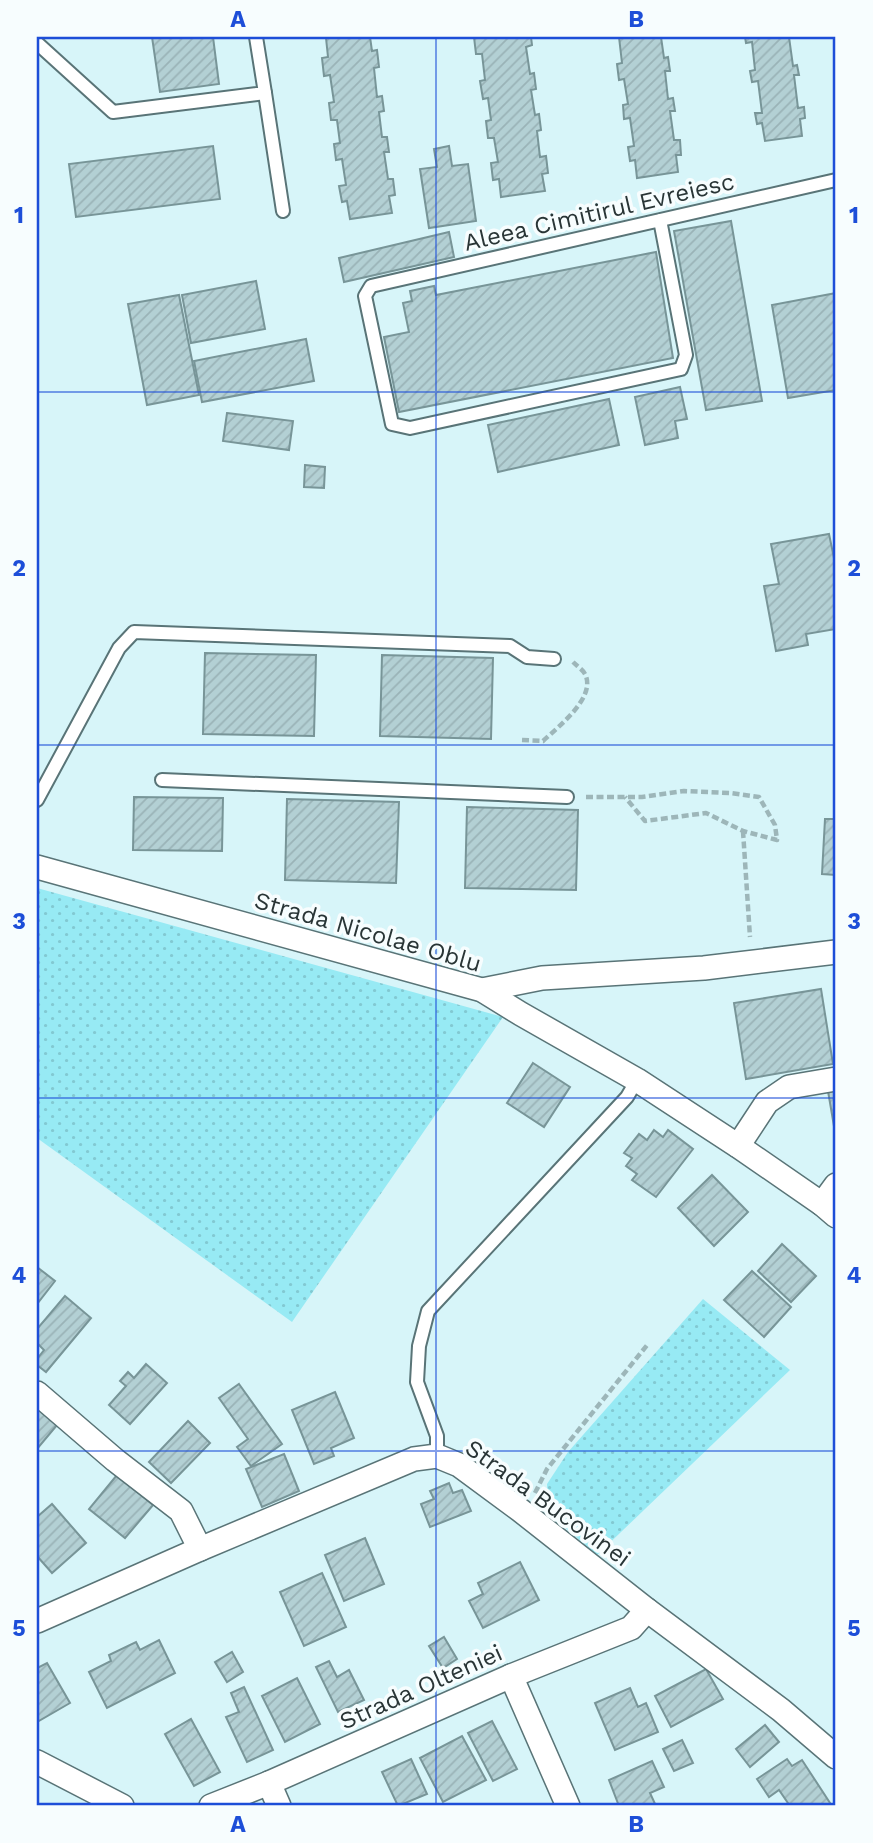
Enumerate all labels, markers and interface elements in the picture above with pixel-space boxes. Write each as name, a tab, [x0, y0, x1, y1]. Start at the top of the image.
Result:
text: A	[230, 6, 246, 33]
text: B	[628, 6, 644, 33]
street label: Aleea Cimitirul Evreiesc	[461, 167, 737, 257]
text: 1	[14, 202, 24, 229]
text: 1	[849, 202, 859, 229]
text: 2	[12, 555, 26, 582]
text: 2	[847, 555, 861, 582]
street label: Strada Nicolae Oblu	[251, 886, 485, 978]
text: 3	[12, 908, 26, 935]
text: 3	[847, 908, 861, 935]
text: 4	[12, 1262, 27, 1289]
text: 4	[847, 1262, 862, 1289]
street label: Strada Bucovinei	[460, 1434, 636, 1572]
text: 5	[12, 1615, 26, 1642]
text: 5	[847, 1615, 861, 1642]
street label: Strada Olteniei	[335, 1639, 507, 1735]
text: A	[230, 1811, 246, 1838]
text: B	[628, 1811, 644, 1838]

